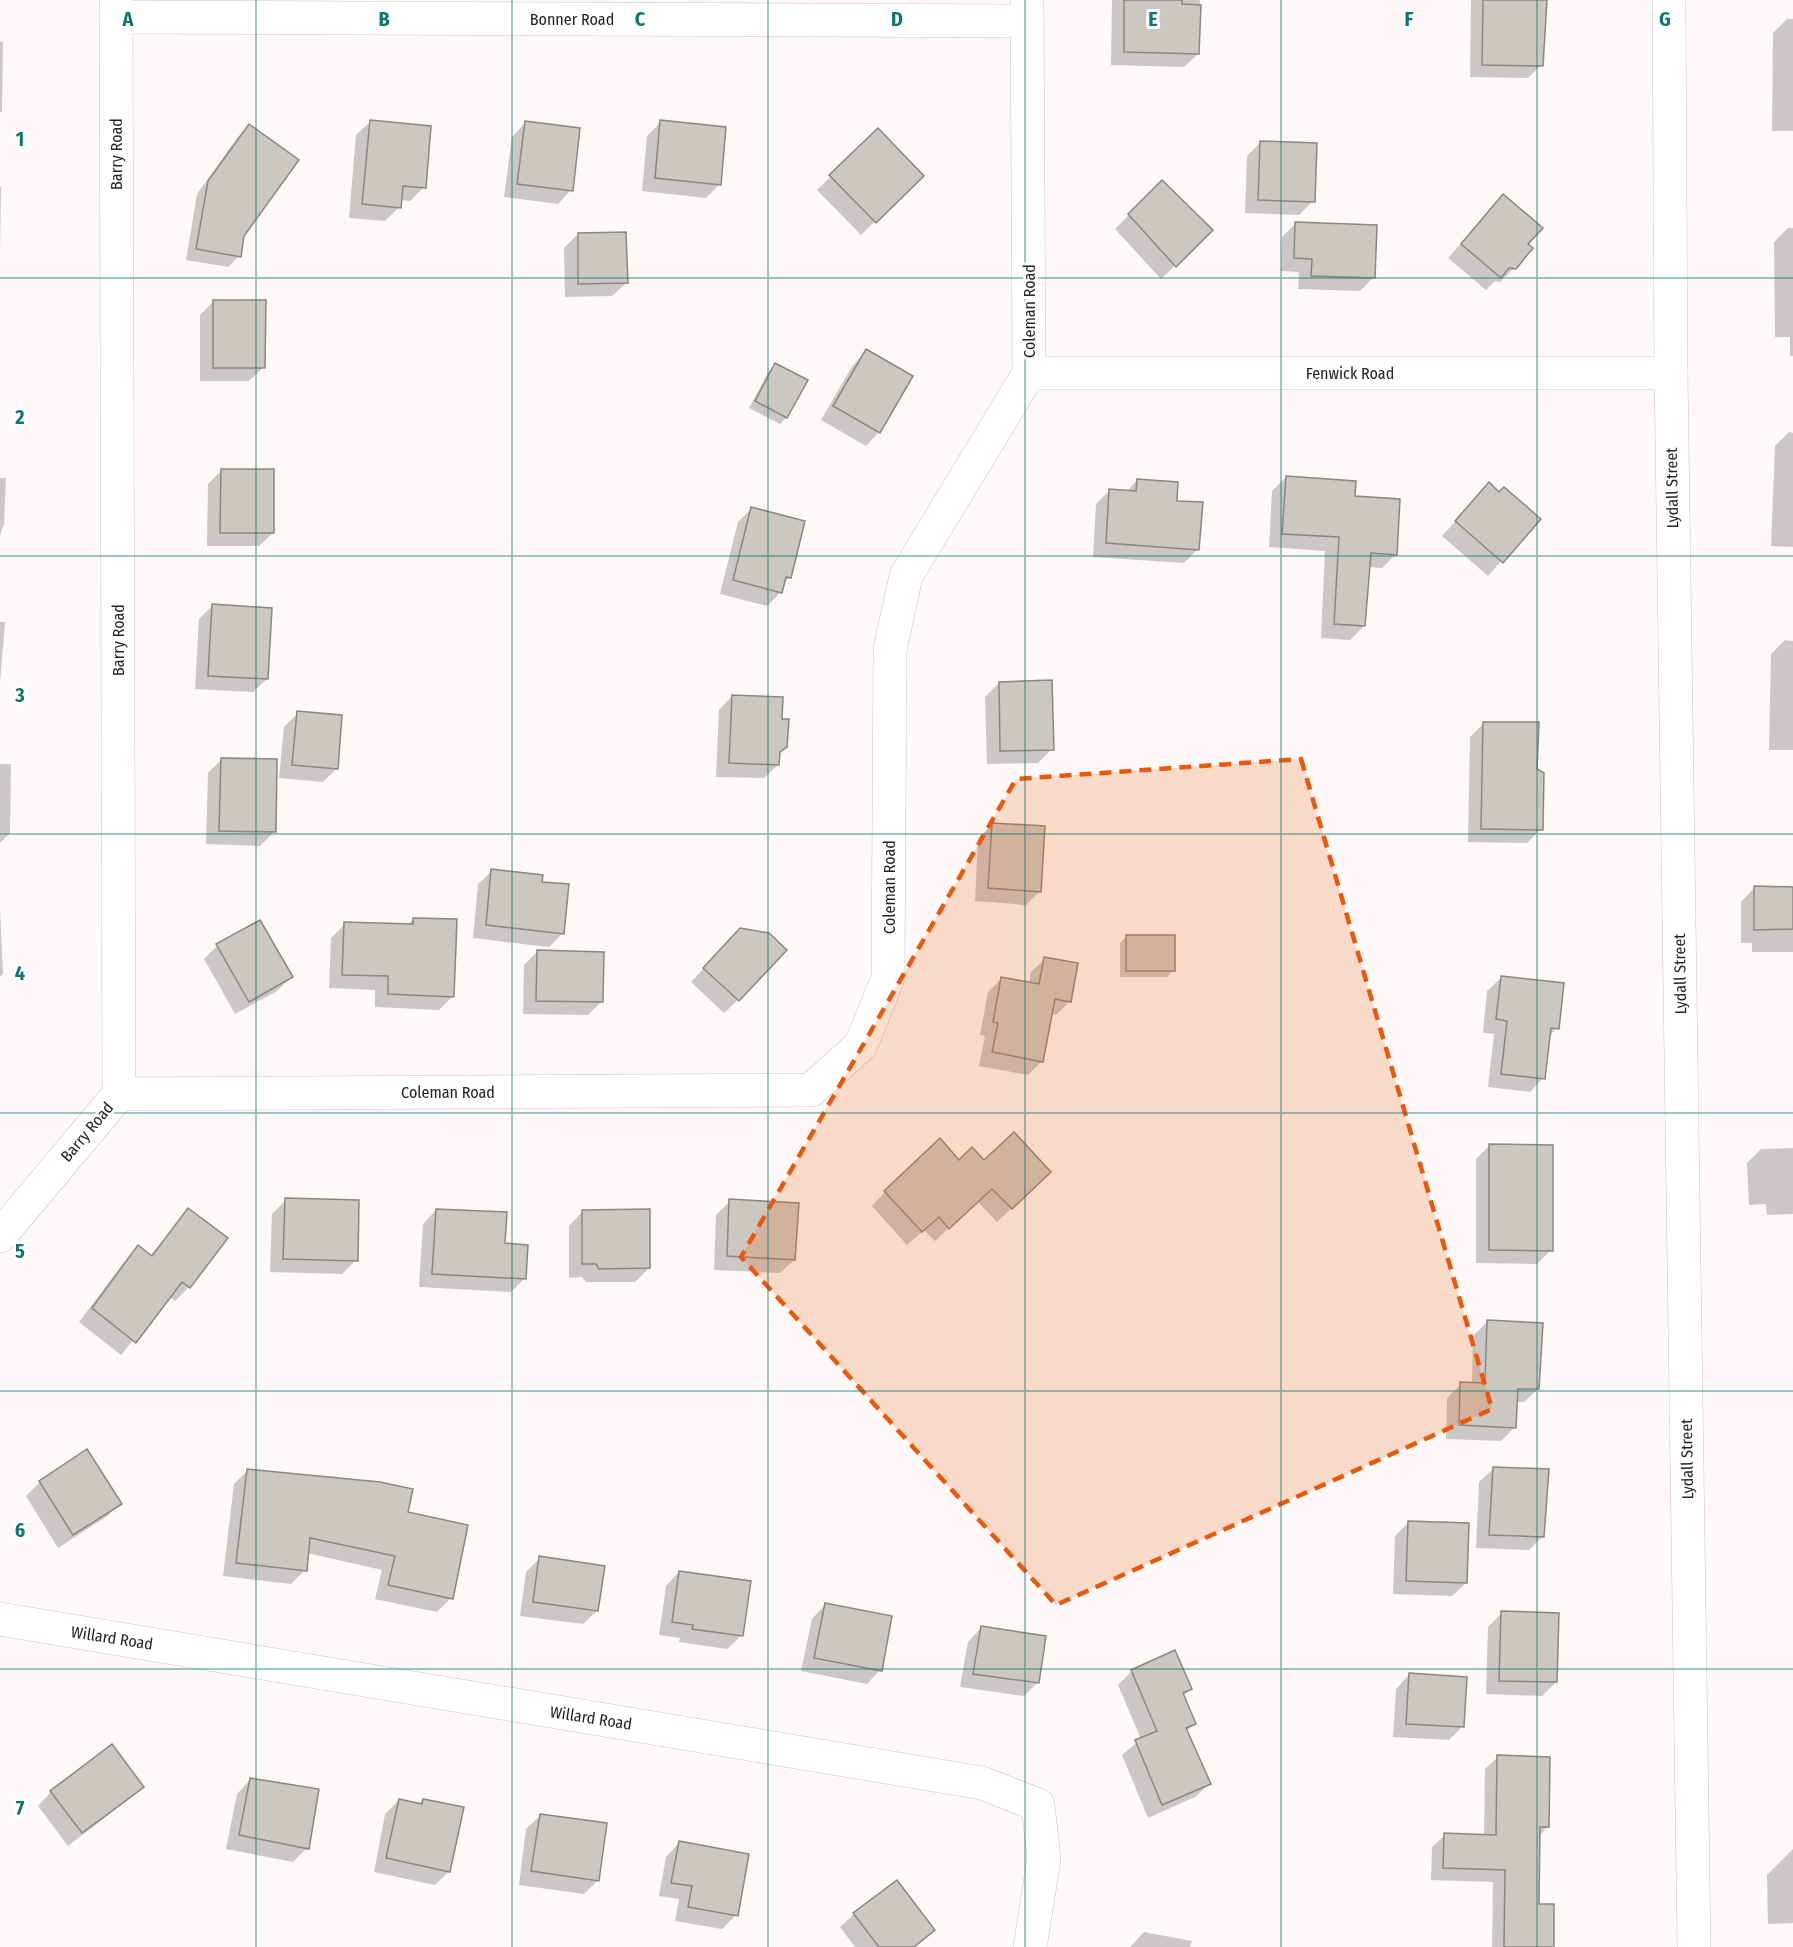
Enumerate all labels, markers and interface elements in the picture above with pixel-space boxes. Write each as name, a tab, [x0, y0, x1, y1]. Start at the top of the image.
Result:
text: A	[122, 7, 135, 31]
text: B	[378, 7, 390, 31]
text: C	[635, 7, 646, 31]
text: D	[891, 7, 903, 31]
text: E	[1148, 7, 1158, 31]
text: F	[1405, 7, 1414, 31]
text: G	[1659, 7, 1671, 31]
street label: Bonner Road	[530, 10, 614, 29]
street label: Barry Road	[107, 118, 126, 190]
text: 1	[16, 127, 24, 151]
street label: Coleman Road	[1020, 264, 1039, 358]
street label: Fenwick Road	[1306, 364, 1394, 383]
text: 2	[14, 405, 25, 429]
street label: Lydall Street	[1662, 447, 1682, 529]
street label: Barry Road	[109, 604, 128, 676]
text: 3	[14, 683, 25, 707]
street label: Coleman Road	[880, 840, 899, 934]
street label: Lydall Street	[1670, 933, 1690, 1015]
text: 4	[15, 961, 25, 985]
street label: Coleman Road	[401, 1083, 495, 1102]
street label: Barry Road	[57, 1098, 117, 1166]
text: 5	[15, 1239, 25, 1263]
street label: Lydall Street	[1677, 1418, 1697, 1500]
text: 6	[15, 1518, 25, 1542]
street label: Willard Road	[70, 1622, 154, 1654]
street label: Willard Road	[549, 1702, 633, 1734]
text: 7	[16, 1796, 25, 1820]

